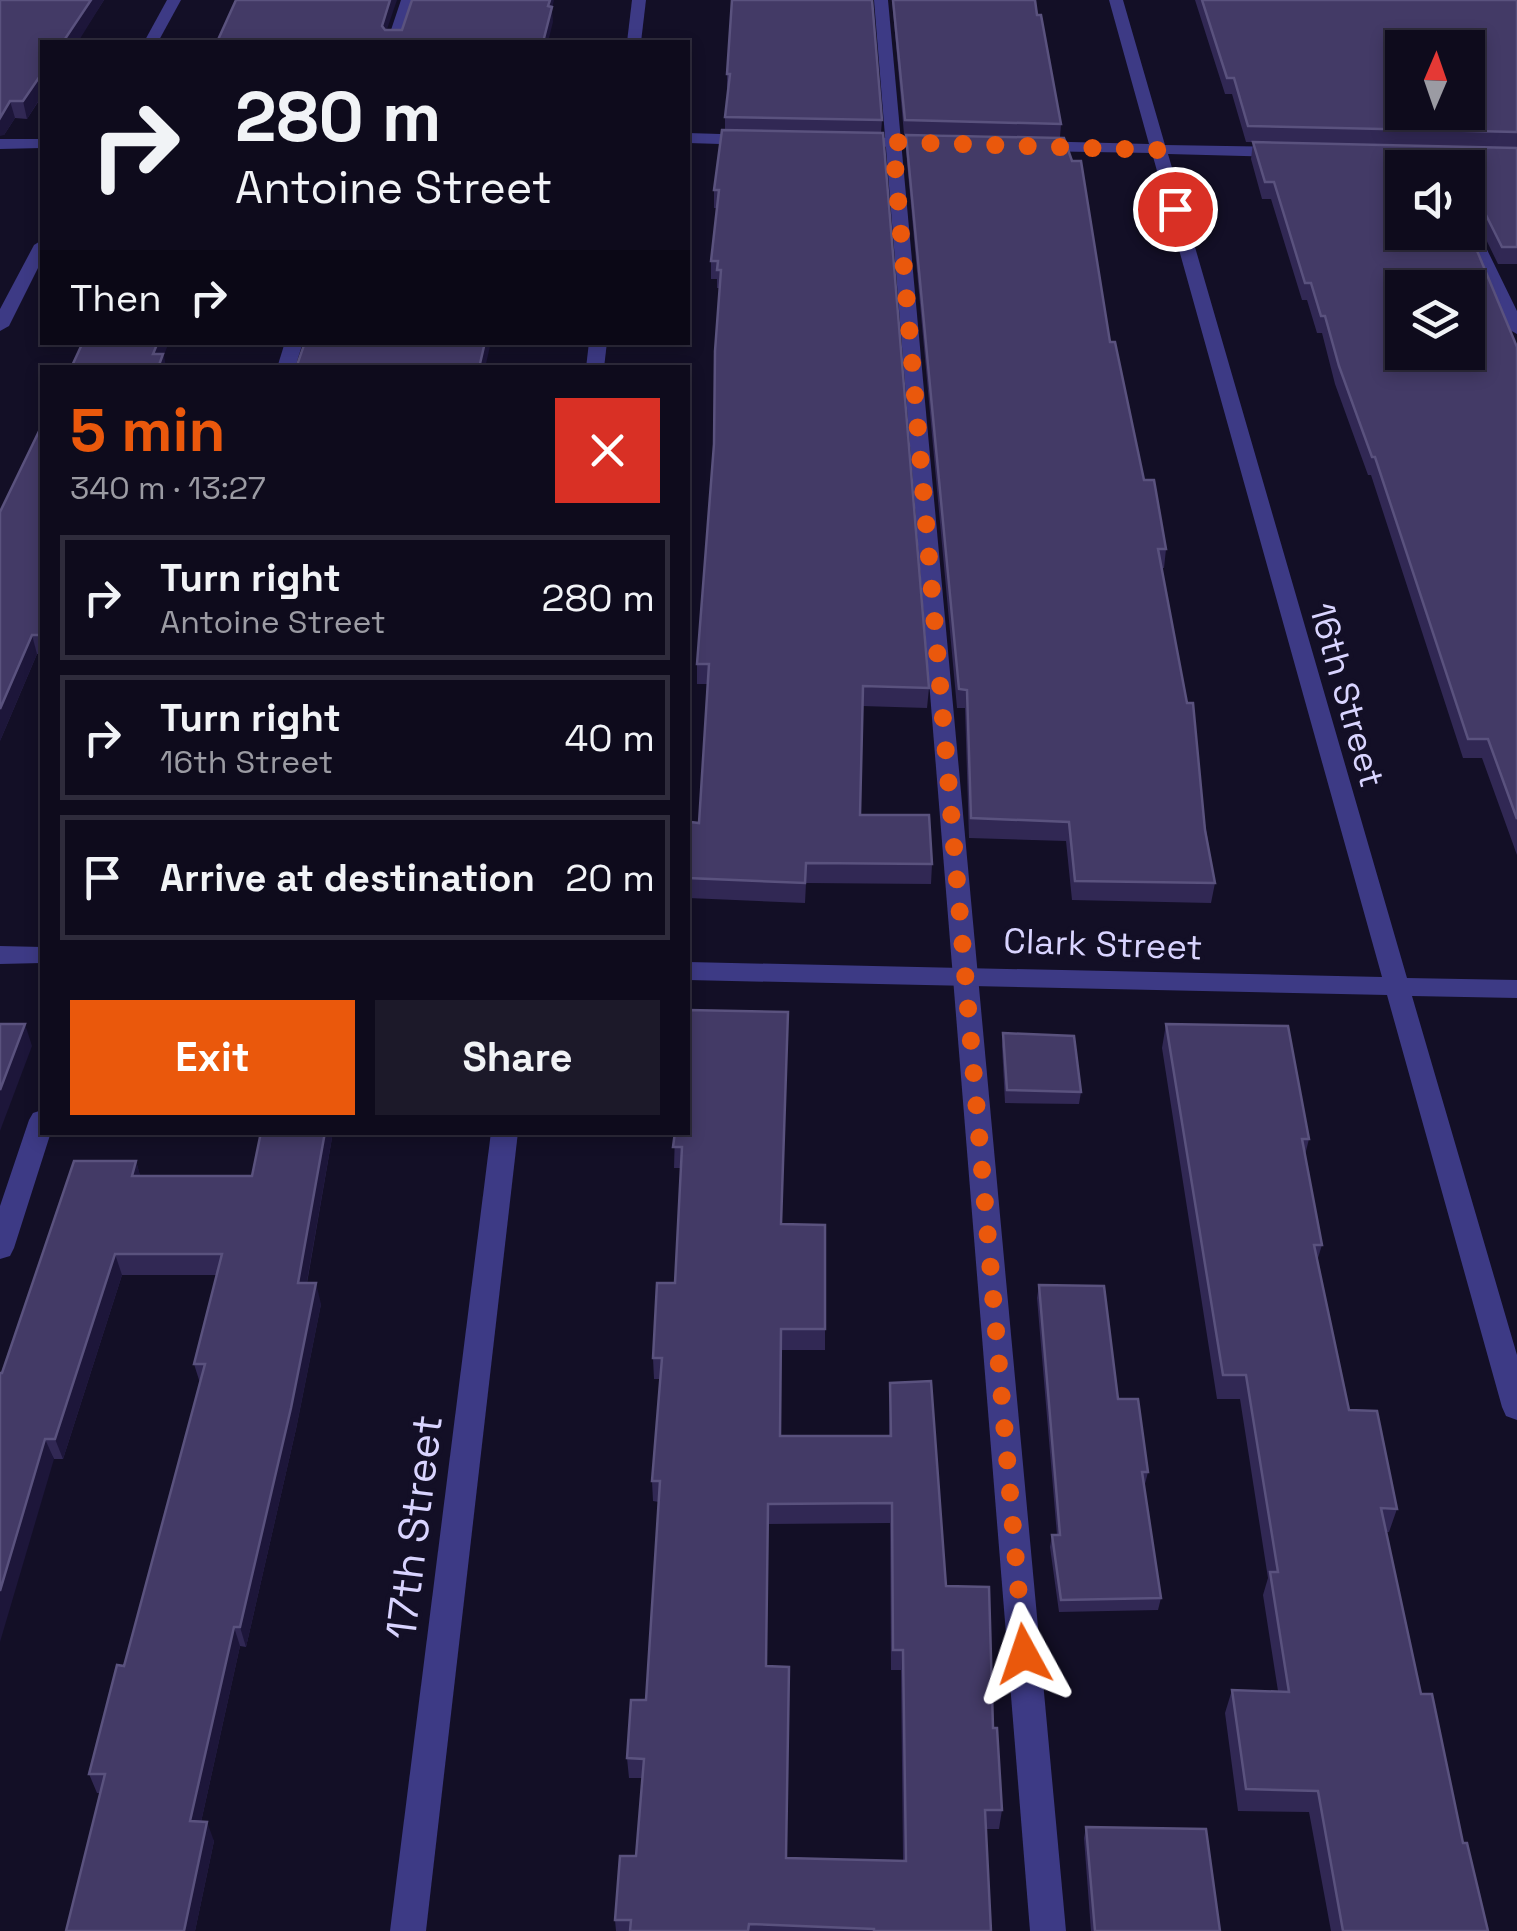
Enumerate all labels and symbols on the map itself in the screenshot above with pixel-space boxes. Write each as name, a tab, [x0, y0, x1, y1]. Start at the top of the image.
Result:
north arrow	[1385, 30, 1485, 130]
pin	[1133, 167, 1218, 252]
street label: 16th Street	[1300, 598, 1394, 792]
street label: Clark Street	[1003, 919, 1203, 969]
street label: 17th Street	[374, 1412, 454, 1642]
position arrow	[972, 1602, 1076, 1706]

